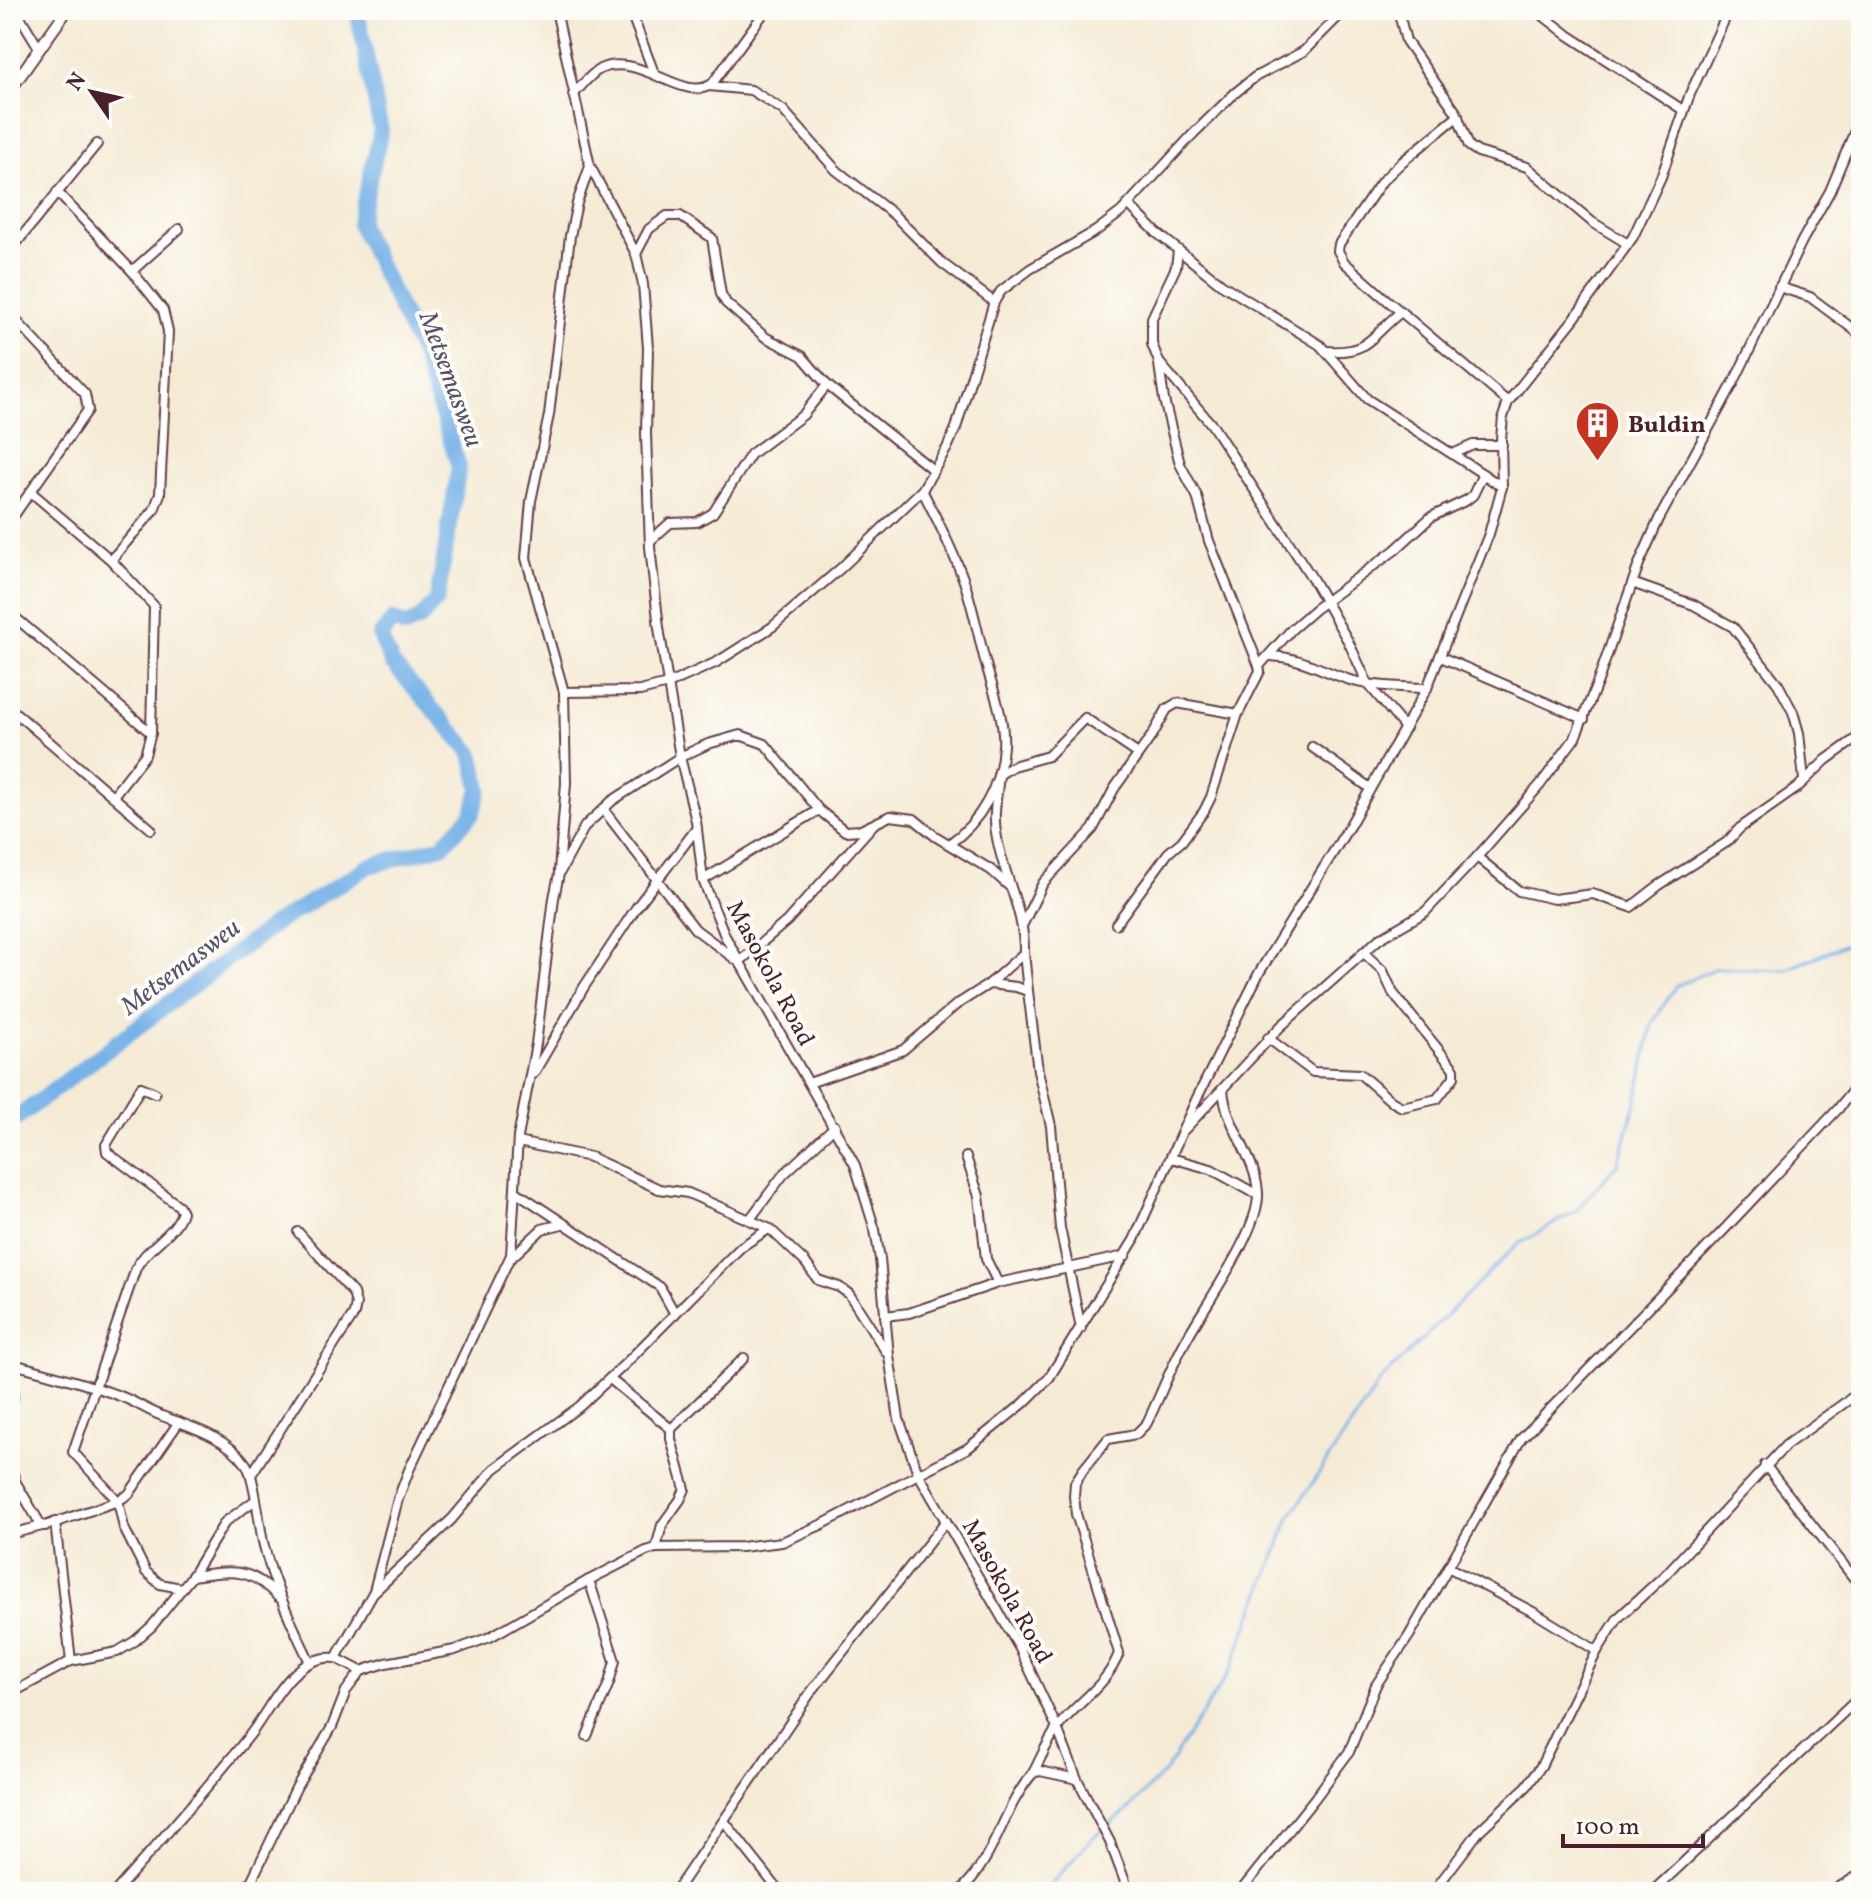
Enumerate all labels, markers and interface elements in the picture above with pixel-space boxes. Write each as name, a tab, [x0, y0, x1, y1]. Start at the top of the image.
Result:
north arrow	[52, 52, 132, 132]
text: N	[60, 67, 95, 98]
water label: Metsemasweu	[409, 306, 491, 452]
building icon: Buldin	[1573, 400, 1621, 463]
place label: Buldin	[1628, 409, 1706, 443]
street label: Masokola Road	[717, 895, 822, 1053]
water label: Metsemasweu	[113, 911, 249, 1025]
street label: Masokola Road	[952, 1514, 1060, 1670]
scale bar	[1563, 1798, 1703, 1848]
text: 100 m	[1575, 1811, 1640, 1845]

